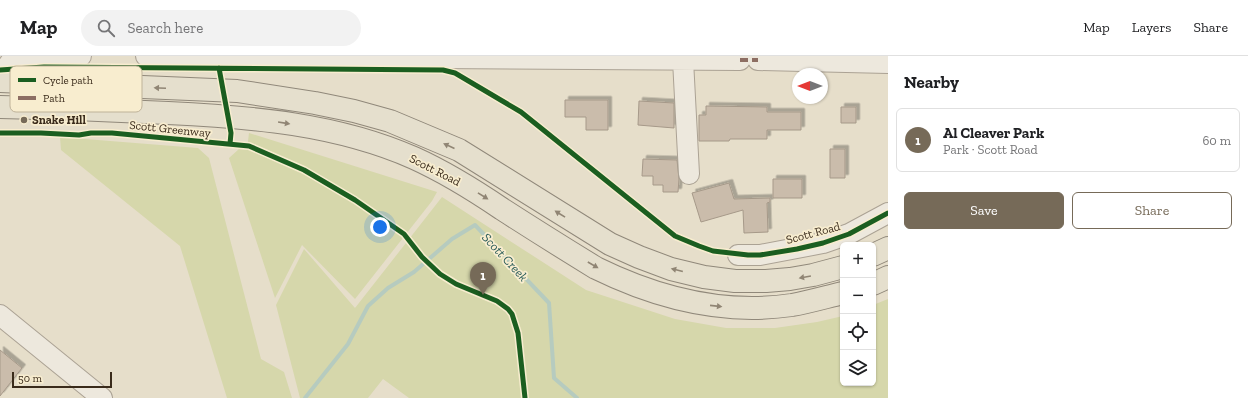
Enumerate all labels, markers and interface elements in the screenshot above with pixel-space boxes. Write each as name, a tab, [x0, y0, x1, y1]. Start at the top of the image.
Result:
search box	[81, 10, 361, 46]
text: Map	[20, 16, 57, 39]
icon: search	[95, 17, 117, 39]
text: Search here	[127, 19, 203, 37]
text: Map	[1083, 19, 1110, 36]
text: Layers	[1132, 19, 1171, 36]
text: Share	[1193, 19, 1228, 36]
legend	[10, 66, 142, 112]
north arrow	[792, 68, 828, 104]
text: Nearby	[904, 72, 959, 92]
text: Cycle path	[43, 74, 94, 87]
one-way arrow	[153, 85, 166, 91]
text: Path	[43, 92, 66, 105]
place label: Snake Hill	[32, 113, 87, 127]
marker: Snake Hill	[19, 115, 29, 125]
street label: Scott Greenway	[129, 118, 212, 140]
one-way arrow	[278, 120, 290, 126]
text: Al Cleaver Park	[943, 124, 1044, 142]
text: 1	[915, 133, 921, 148]
text: 60 m	[1202, 133, 1231, 148]
text: Park · Scott Road	[943, 142, 1038, 157]
one-way arrow	[444, 143, 455, 149]
street label: Scott Road	[407, 151, 463, 189]
one-way arrow	[478, 192, 488, 200]
button: Save	[904, 192, 1064, 229]
button: Share	[1072, 192, 1232, 229]
one-way arrow	[554, 210, 566, 217]
your location	[370, 217, 390, 237]
street label: Scott Road	[784, 219, 842, 247]
water label: Scott Creek	[479, 230, 531, 284]
map controls	[840, 242, 876, 386]
button: +	[840, 242, 876, 278]
pin: 1	[470, 262, 496, 295]
one-way arrow	[587, 262, 599, 269]
one-way arrow	[670, 267, 682, 273]
one-way arrow	[799, 274, 811, 280]
button: −	[840, 278, 876, 314]
one-way arrow	[710, 302, 722, 309]
button: locate	[840, 314, 876, 350]
button: layers	[840, 350, 876, 386]
scale bar	[12, 370, 112, 389]
text: 50 m	[18, 372, 42, 385]

